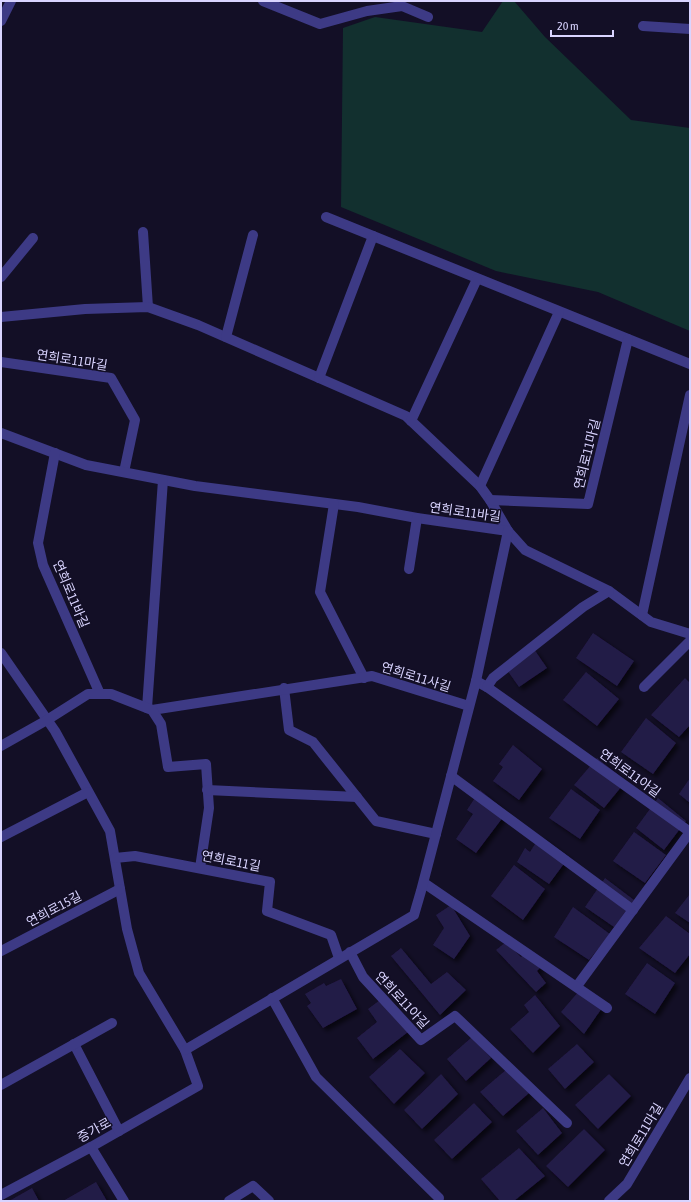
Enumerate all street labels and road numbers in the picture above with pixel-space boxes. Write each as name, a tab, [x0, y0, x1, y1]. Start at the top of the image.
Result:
street label: 연희로11마길	[35, 347, 109, 373]
street label: 연희로11마길	[571, 417, 603, 491]
street label: 연희로11바길	[428, 500, 502, 524]
street label: 연희로11바길	[50, 558, 92, 630]
street label: 연희로11사길	[379, 659, 453, 695]
street label: 연희로11아길	[596, 746, 664, 800]
street label: 연희로11길	[200, 848, 262, 874]
street label: 연희로15길	[24, 888, 84, 930]
street label: 연희로11아길	[372, 969, 432, 1031]
street label: 연희로11마길	[616, 1100, 666, 1170]
street label: 증가로	[75, 1115, 113, 1145]

